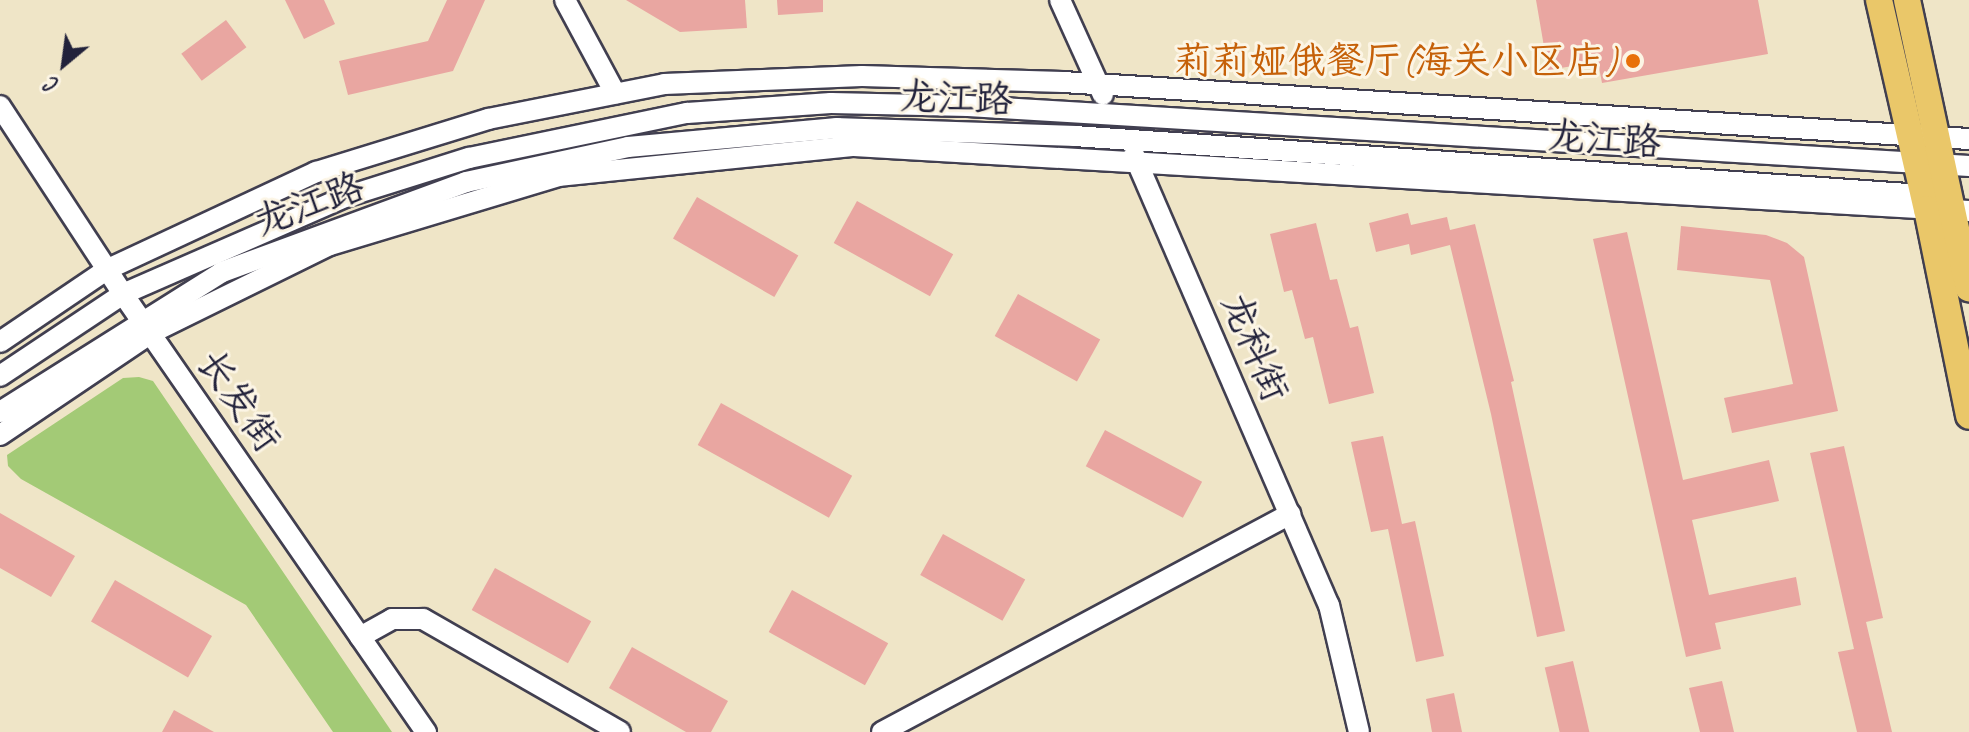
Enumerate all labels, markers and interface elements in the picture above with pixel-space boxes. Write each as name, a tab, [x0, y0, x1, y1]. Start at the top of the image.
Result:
north arrow	[24, 24, 104, 104]
place label: 莉莉娅俄餐厅(海关小区店)	[1174, 38, 1617, 84]
marker: 莉莉娅俄餐厅(海关小区店)	[1624, 52, 1642, 70]
text: С	[41, 70, 64, 100]
street label: 龙江路	[898, 73, 1014, 123]
street label: 龙江路	[1546, 112, 1662, 166]
street label: 龙江路	[248, 163, 370, 245]
street label: 龙科街	[1212, 286, 1298, 408]
street label: 长发街	[188, 341, 290, 461]

